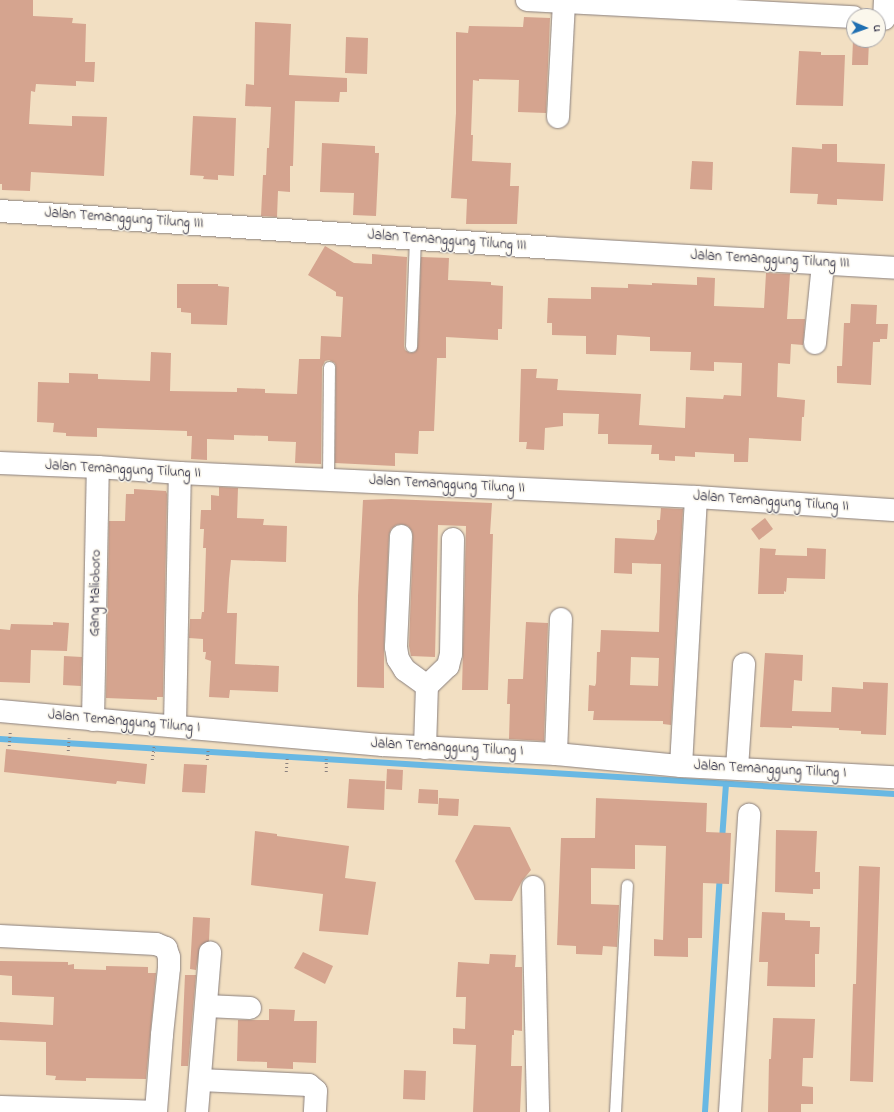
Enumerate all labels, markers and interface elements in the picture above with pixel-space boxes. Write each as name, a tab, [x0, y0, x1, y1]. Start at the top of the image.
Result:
north arrow	[846, 8, 886, 48]
text: U	[869, 25, 885, 32]
street label: Jalan Temanggung Tilung III	[44, 205, 204, 233]
street label: Jalan Temanggung Tilung III	[367, 227, 527, 255]
street label: Jalan Temanggung Tilung III	[690, 247, 850, 273]
street label: Jalan Temanggung Tilung II	[45, 458, 201, 482]
street label: Jalan Temanggung Tilung II	[369, 473, 525, 497]
street label: Jalan Temanggung Tilung II	[693, 488, 849, 516]
street label: Gang Malioboro	[87, 549, 105, 637]
street label: Jalan Temanggung Tilung I	[47, 707, 201, 737]
street label: Jalan Temanggung Tilung I	[370, 736, 524, 760]
street label: Jalan Temanggung Tilung I	[693, 758, 847, 782]

